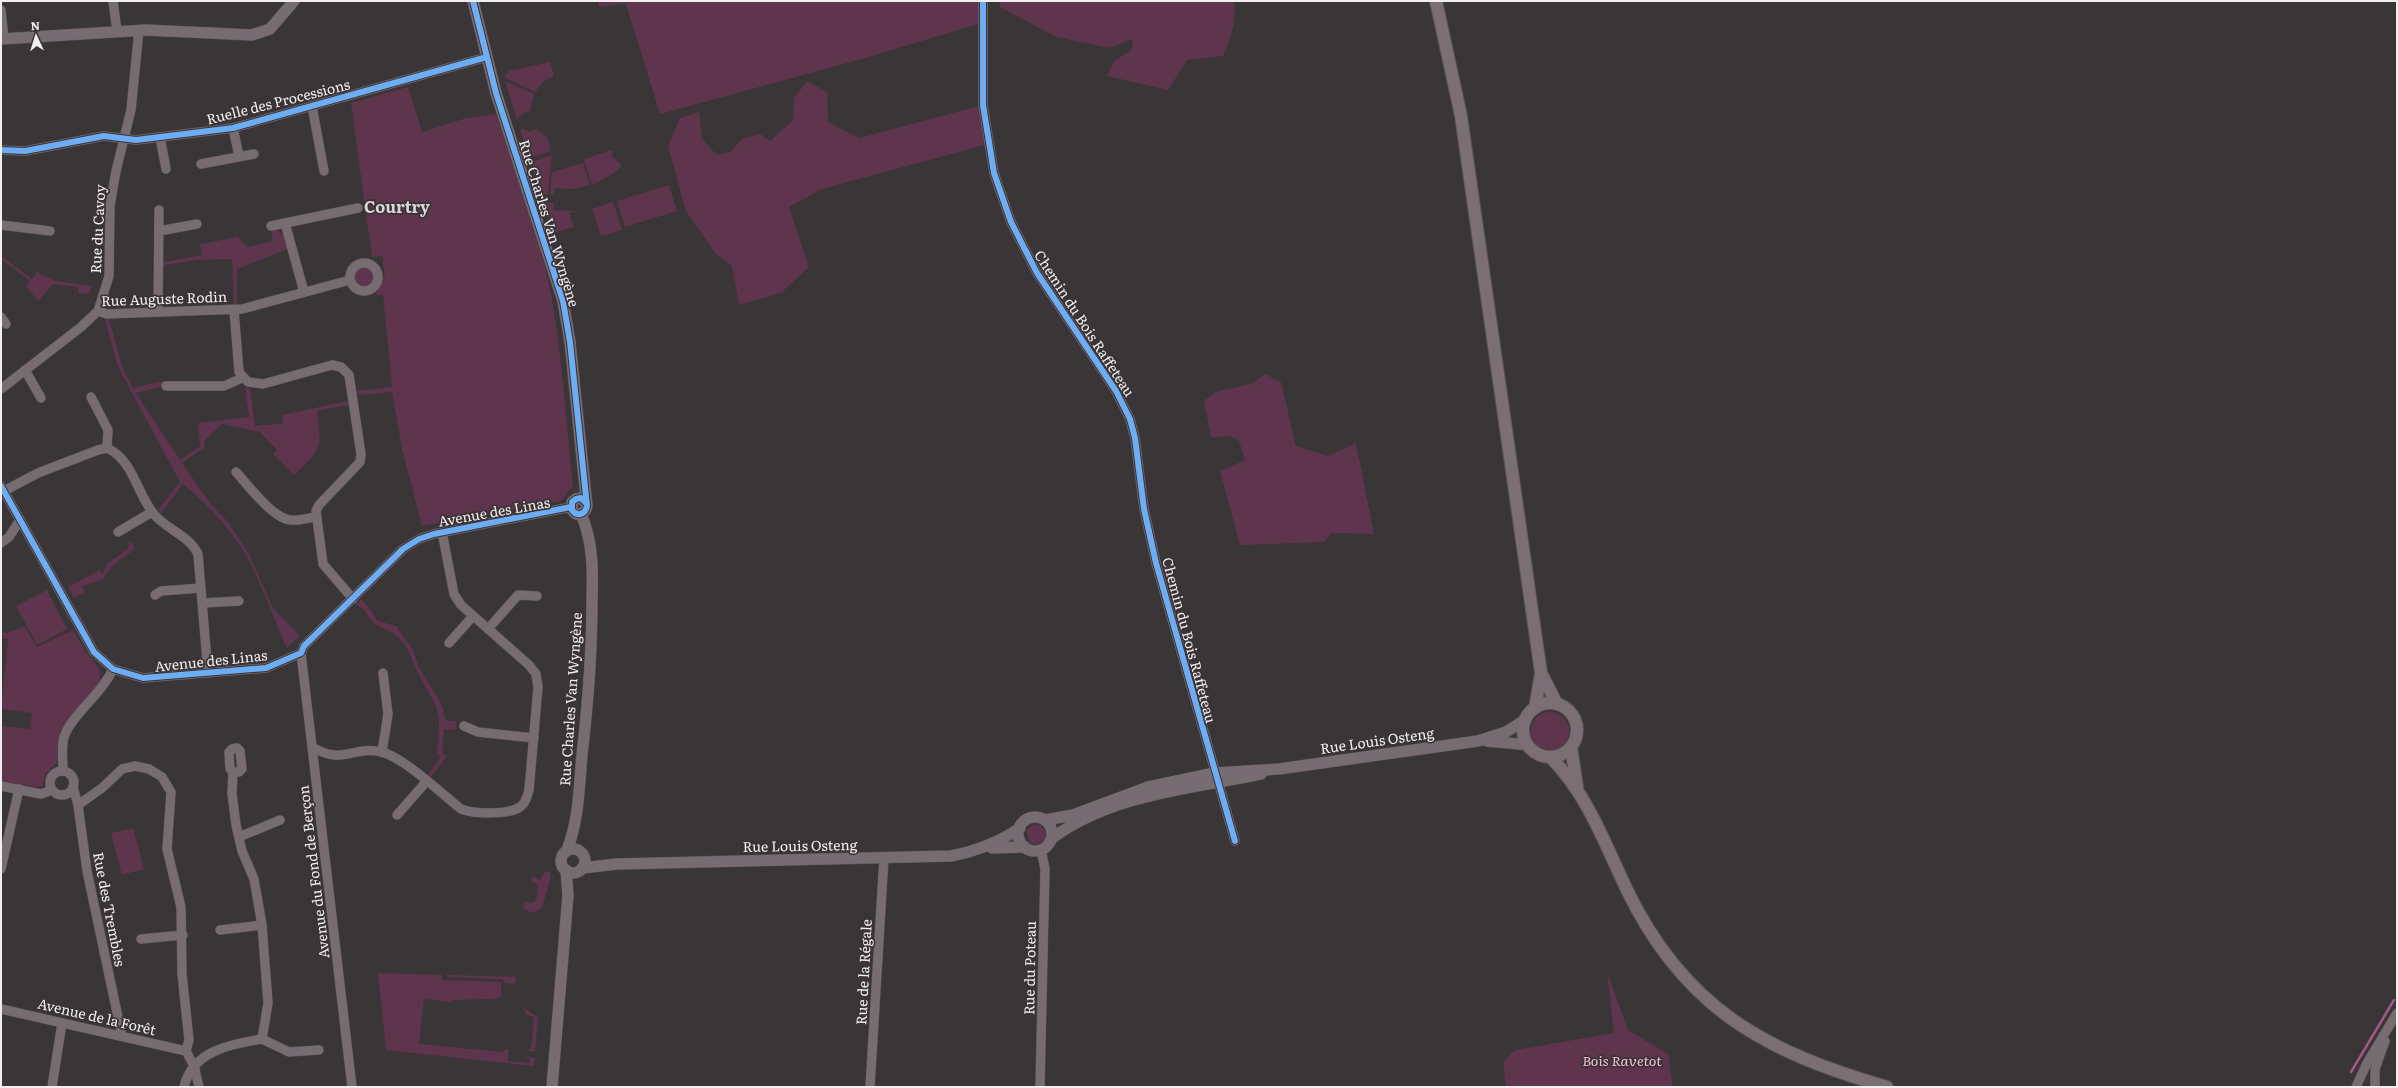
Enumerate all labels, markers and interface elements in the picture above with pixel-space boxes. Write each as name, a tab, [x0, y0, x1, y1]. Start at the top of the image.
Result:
north arrow	[16, 16, 56, 56]
text: N	[30, 17, 40, 33]
street label: Ruelle des Processions	[204, 73, 352, 129]
street label: Rue Charles Van Wyngène	[515, 137, 585, 309]
street label: Rue du Cavoy	[85, 183, 109, 274]
district label: Courtry	[364, 194, 430, 218]
street label: Chemin du Bois Raffeteau	[1030, 246, 1140, 400]
street label: Rue Auguste Rodin	[101, 286, 227, 310]
street label: Avenue des Linas	[437, 491, 551, 531]
street label: Chemin du Bois Raffeteau	[1158, 555, 1222, 725]
street label: Rue Charles Van Wyngène	[554, 612, 586, 786]
street label: Avenue des Linas	[154, 644, 268, 676]
street label: Rue Louis Osteng	[1319, 722, 1435, 758]
street label: Avenue du Fond de Berçon	[292, 784, 334, 960]
street label: Rue Louis Osteng	[742, 834, 858, 856]
street label: Rue des Trembles	[89, 850, 131, 968]
street label: Rue de la Régale	[850, 919, 876, 1025]
street label: Rue du Poteau	[1018, 921, 1040, 1015]
street label: Avenue de la Forêt	[36, 993, 158, 1039]
park label: Bois Ravetot	[1582, 1050, 1662, 1070]

